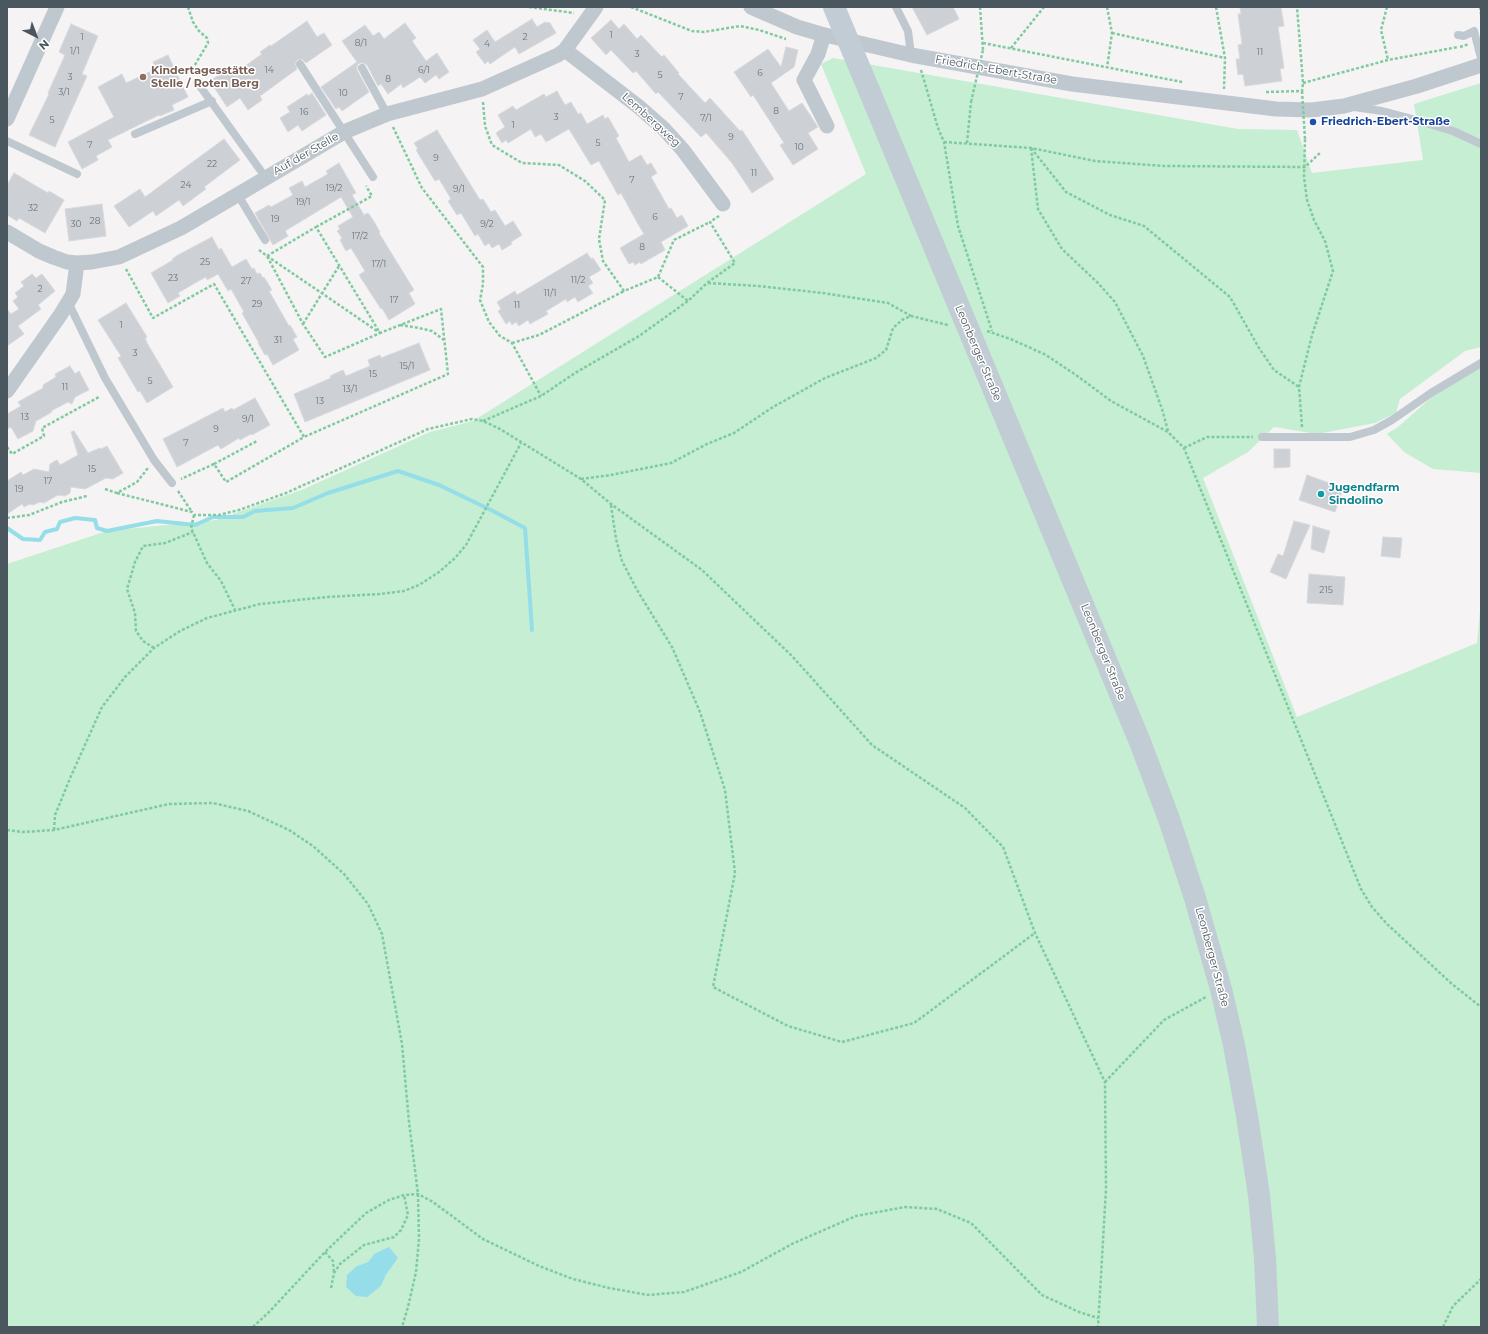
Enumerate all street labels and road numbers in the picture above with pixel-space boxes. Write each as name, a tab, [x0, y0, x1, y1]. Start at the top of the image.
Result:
street label: Friedrich-Ebert-Straße	[934, 53, 1058, 87]
street label: Lembergweg	[619, 90, 683, 150]
street label: Auf der Stelle	[271, 130, 341, 178]
street label: Leonberger Straße	[952, 303, 1004, 403]
street label: Leonberger Straße	[1078, 602, 1128, 702]
street label: Leonberger Straße	[1192, 906, 1232, 1008]

